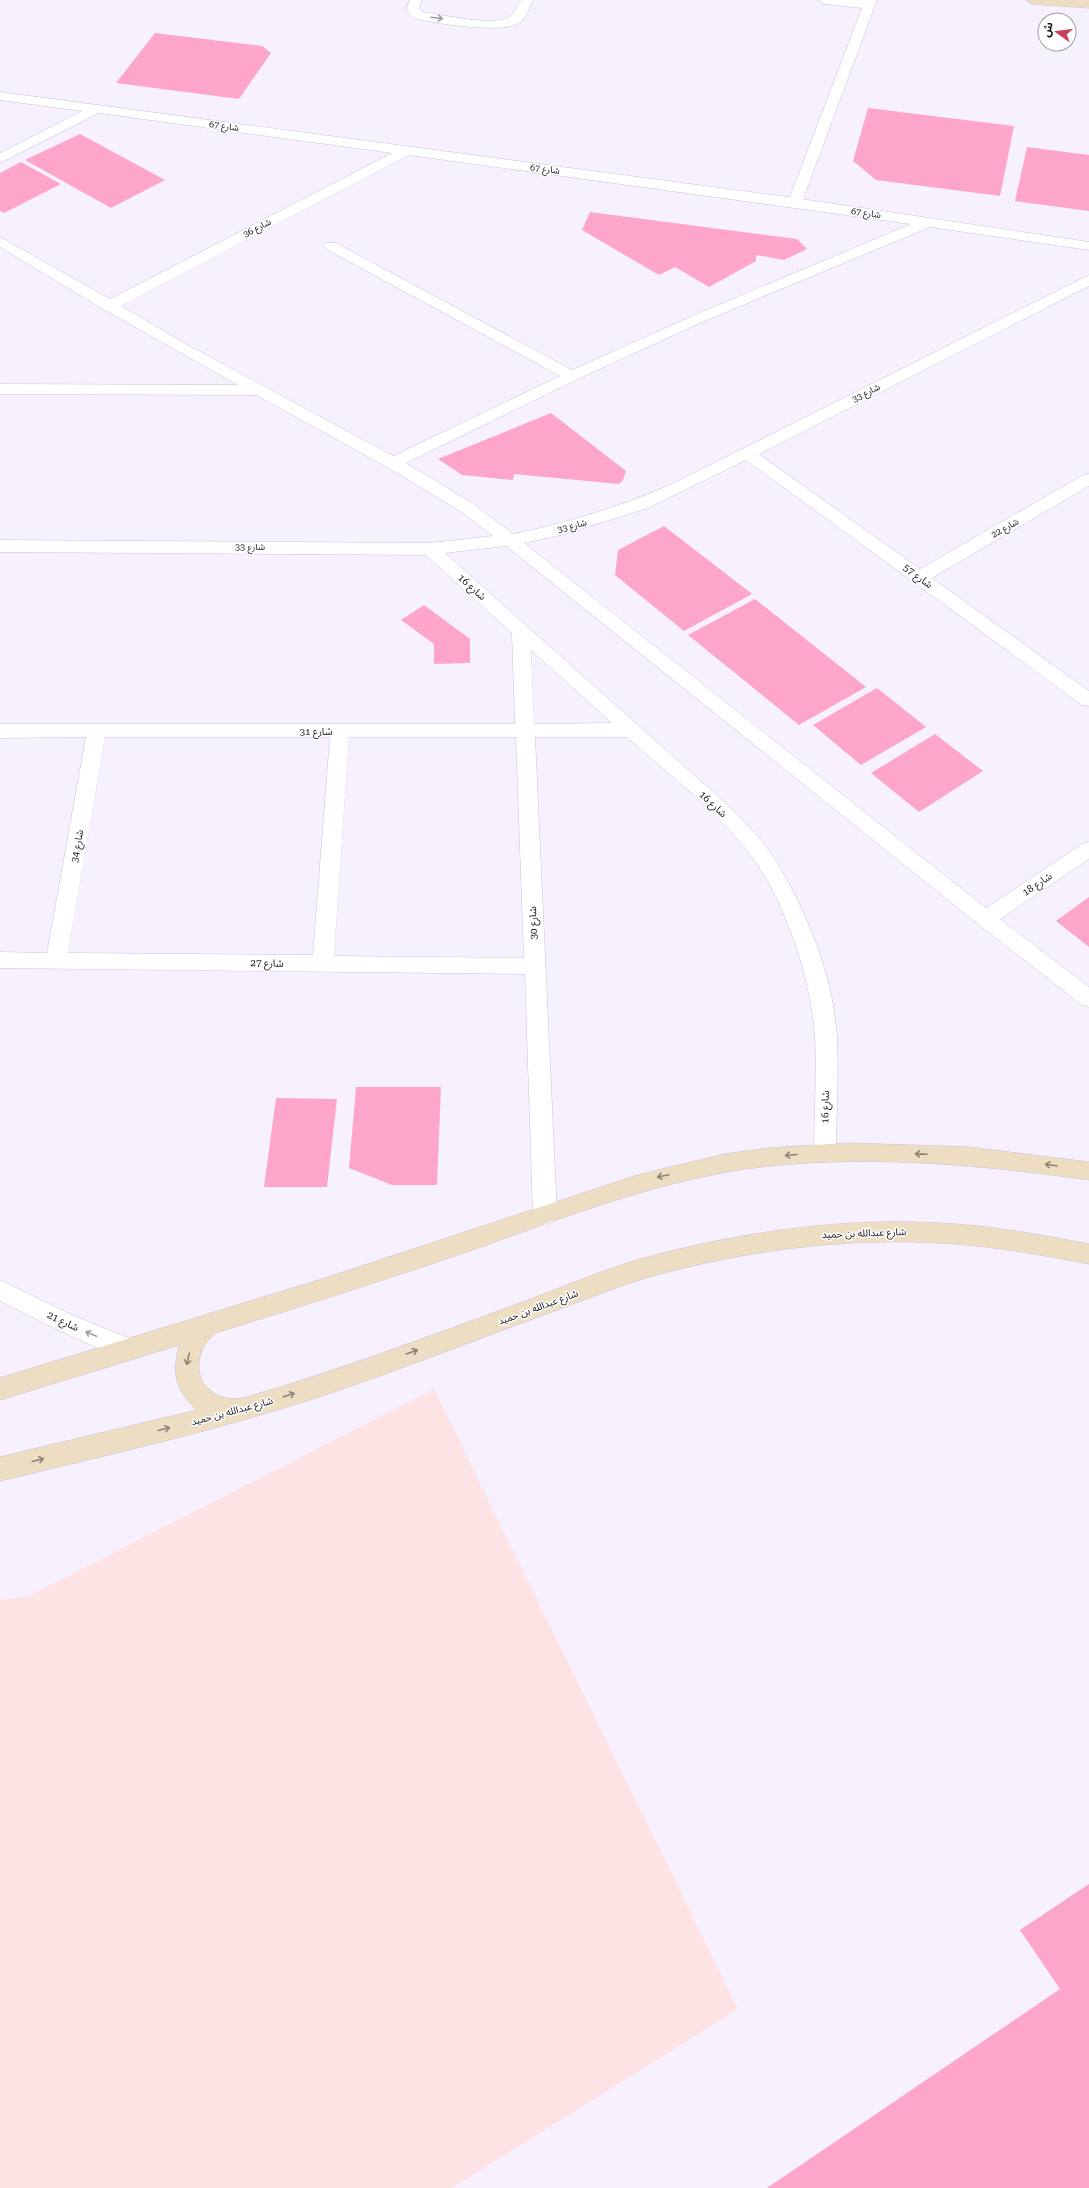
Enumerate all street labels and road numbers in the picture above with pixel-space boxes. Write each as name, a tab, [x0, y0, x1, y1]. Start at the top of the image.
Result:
street label: شارع 67	[208, 119, 240, 135]
street label: شارع 67	[529, 162, 560, 178]
street label: شارع 67	[850, 206, 882, 222]
street label: شارع 36	[241, 217, 274, 241]
street label: شارع 33	[850, 382, 883, 406]
street label: شارع 22	[990, 516, 1021, 542]
street label: شارع 33	[556, 517, 588, 537]
street label: شارع 33	[235, 542, 265, 554]
street label: شارع 57	[900, 562, 935, 592]
street label: شارع 16	[455, 572, 488, 604]
street label: شارع 31	[299, 726, 333, 739]
street label: شارع 16	[696, 789, 729, 821]
street label: شارع 34	[69, 829, 87, 864]
street label: شارع 18	[1020, 870, 1055, 900]
street label: شارع 30	[527, 906, 541, 940]
street label: شارع 27	[250, 957, 284, 971]
street label: شارع 16	[819, 1090, 833, 1124]
street label: شارع عبدالله بن حميد	[822, 1226, 907, 1242]
street label: شارع عبدالله بن حميد	[496, 1287, 580, 1328]
street label: شارع 21	[45, 1309, 81, 1335]
street label: شارع عبدالله بن حميد	[190, 1395, 275, 1429]

